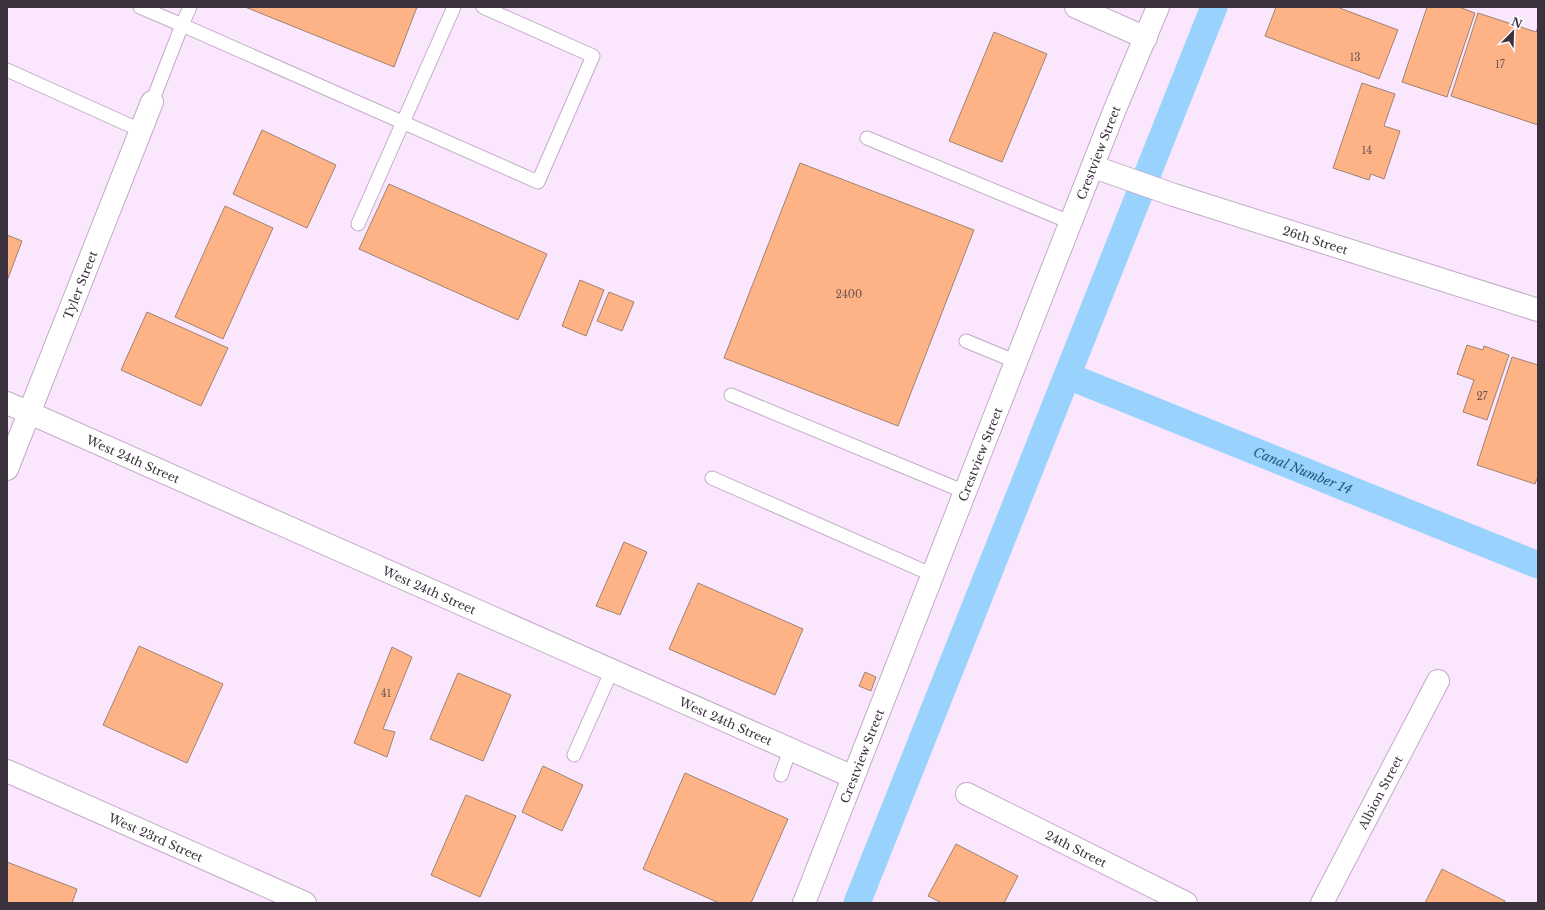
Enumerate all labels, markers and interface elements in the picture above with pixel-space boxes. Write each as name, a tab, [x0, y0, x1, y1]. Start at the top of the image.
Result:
north arrow	[1493, 12, 1533, 52]
text: N	[1509, 14, 1525, 32]
house number: 13	[1350, 51, 1360, 64]
house number: 17	[1495, 58, 1506, 71]
street label: Crestview Street	[1073, 103, 1123, 202]
house number: 14	[1362, 144, 1372, 157]
street label: 26th Street	[1281, 222, 1350, 257]
street label: Tyler Street	[60, 248, 100, 321]
house number: 2400	[836, 288, 862, 301]
house number: 27	[1476, 390, 1489, 403]
street label: Crestview Street	[955, 405, 1005, 503]
street label: West 24th Street	[83, 431, 183, 486]
water label: Canal Number 14	[1251, 443, 1355, 498]
street label: West 24th Street	[380, 562, 479, 617]
house number: 41	[381, 687, 391, 700]
street label: West 24th Street	[676, 693, 775, 748]
street label: Crestview Street	[836, 706, 887, 805]
street label: Albion Street	[1354, 752, 1405, 832]
street label: West 23rd Street	[106, 809, 206, 865]
street label: 24th Street	[1043, 827, 1110, 870]

